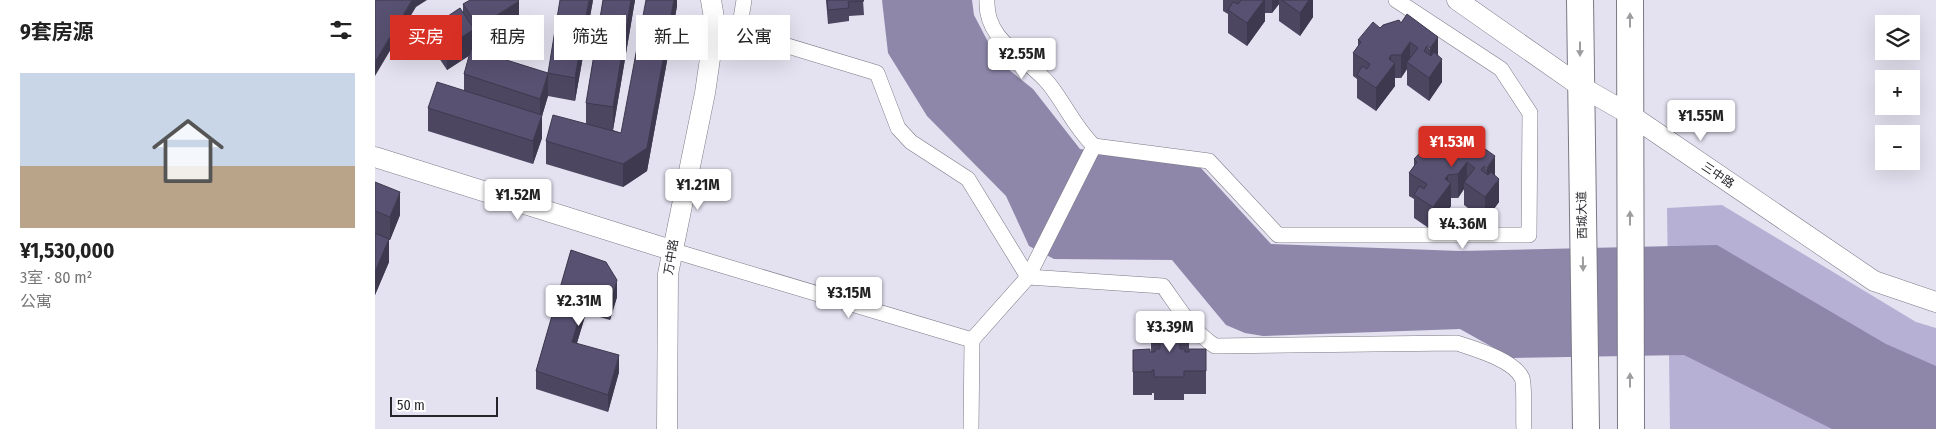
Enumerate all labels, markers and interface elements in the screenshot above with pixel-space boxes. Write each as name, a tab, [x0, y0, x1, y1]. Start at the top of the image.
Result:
one-way arrow	[1626, 12, 1634, 28]
chip: 买房	[390, 15, 462, 60]
chip: 租房	[472, 15, 544, 60]
chip: 筛选	[554, 15, 626, 60]
chip: 新上	[636, 15, 708, 60]
chip: 公寓	[718, 15, 790, 60]
map controls	[1875, 15, 1920, 170]
button: layers	[1875, 15, 1920, 60]
icon: filters	[327, 16, 355, 44]
text: 9套房源	[20, 19, 94, 45]
pin: ¥2.55M	[981, 38, 1063, 80]
one-way arrow	[1576, 41, 1584, 57]
text: ¥2.55M	[999, 44, 1045, 63]
button: +	[1875, 70, 1920, 115]
pin: ¥1.55M	[1660, 100, 1742, 142]
icon: home	[143, 106, 233, 196]
text: ¥1.55M	[1678, 106, 1724, 125]
button: −	[1875, 125, 1920, 170]
pin: ¥1.53M	[1411, 126, 1493, 168]
text: ¥1.53M	[1429, 132, 1475, 151]
street label: 三中路	[1699, 159, 1737, 191]
pin: ¥1.21M	[657, 168, 739, 211]
text: ¥1.21M	[676, 175, 720, 194]
pin: ¥1.52M	[477, 178, 559, 221]
text: ¥1.52M	[496, 185, 540, 204]
street label: 西城大道	[1575, 191, 1589, 239]
pin: ¥4.36M	[1422, 208, 1504, 250]
one-way arrow	[1626, 210, 1634, 226]
text: ¥4.36M	[1439, 214, 1487, 233]
text: ¥1,530,000	[20, 238, 114, 264]
street label: 万中路	[661, 238, 681, 276]
one-way arrow	[1579, 256, 1587, 272]
text: 3室 · 80 m²	[20, 268, 92, 287]
pin: ¥3.15M	[808, 276, 890, 319]
text: ¥3.15M	[827, 283, 871, 302]
pin: ¥2.31M	[538, 284, 620, 327]
text: ¥2.31M	[557, 291, 601, 310]
text: 公寓	[20, 292, 52, 311]
pin: ¥3.39M	[1129, 310, 1211, 353]
text: ¥3.39M	[1147, 317, 1193, 336]
one-way arrow	[1626, 372, 1634, 388]
scale bar	[390, 394, 497, 417]
text: 50 m	[397, 397, 425, 414]

